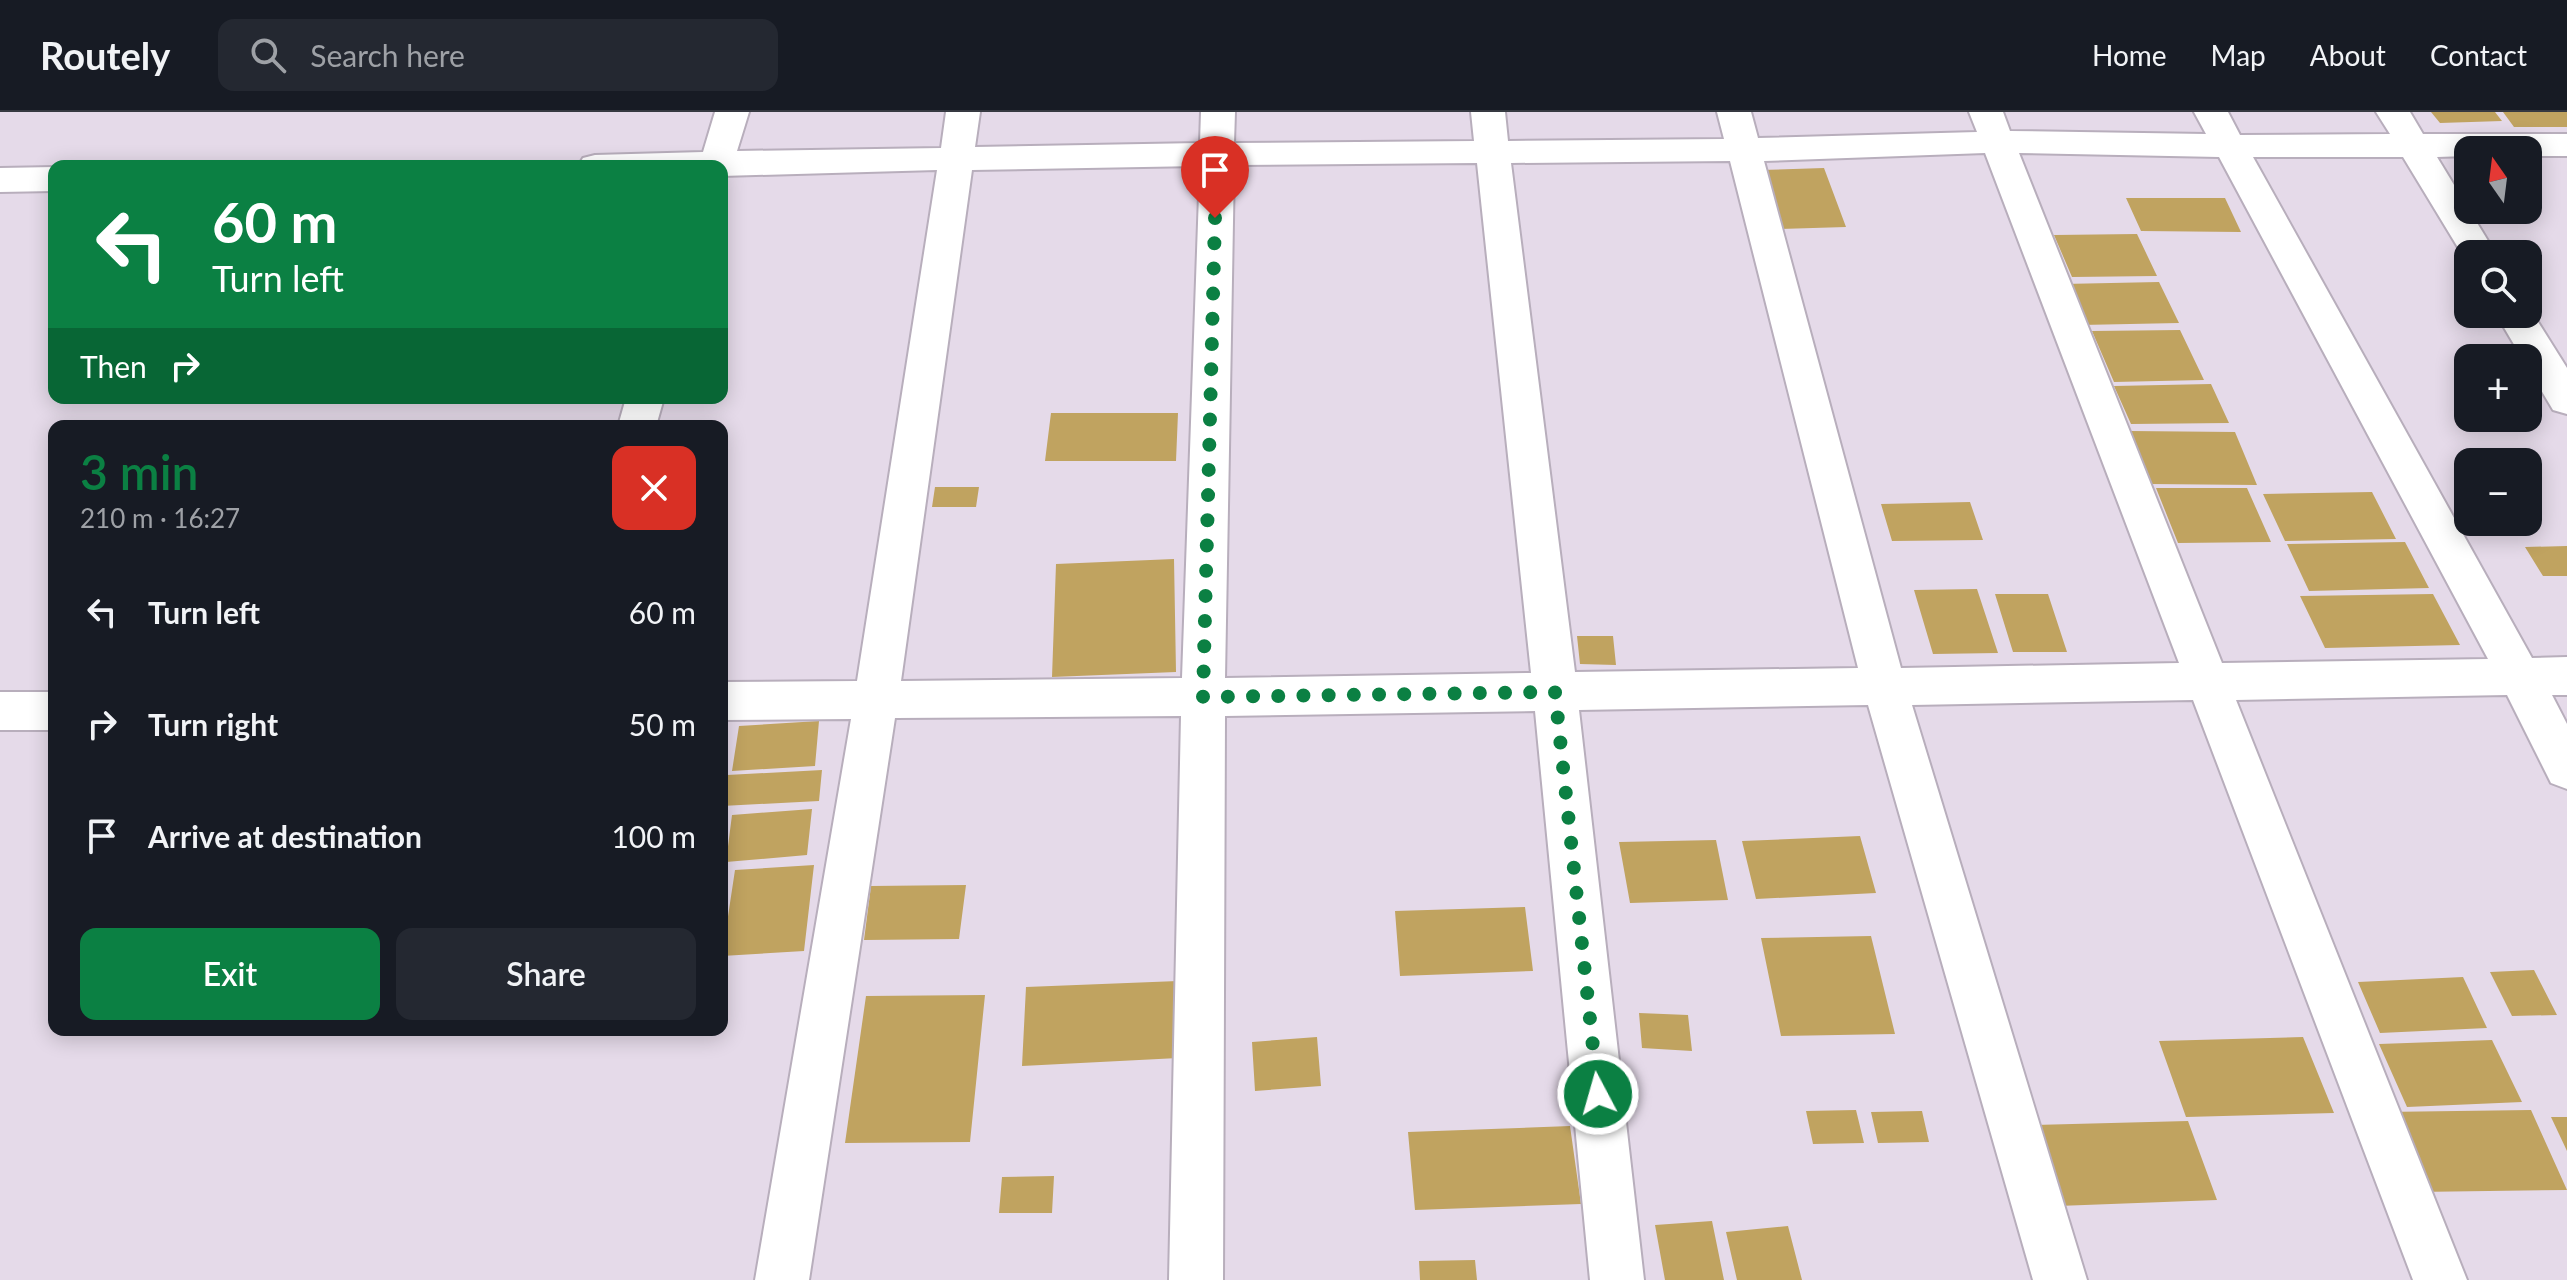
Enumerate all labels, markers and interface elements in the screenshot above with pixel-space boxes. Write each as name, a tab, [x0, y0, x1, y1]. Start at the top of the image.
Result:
search box	[218, 19, 778, 91]
text: Routely	[40, 32, 170, 78]
icon: search	[246, 33, 290, 77]
text: Search here	[310, 37, 465, 73]
text: Home	[2092, 38, 2167, 72]
text: Map	[2211, 38, 2266, 72]
text: About	[2310, 38, 2386, 72]
text: Contact	[2430, 38, 2527, 72]
pin	[1181, 136, 1249, 218]
north arrow	[2454, 136, 2542, 224]
map controls	[2454, 136, 2542, 536]
icon: arrive	[1193, 148, 1237, 192]
text: 60 m	[212, 188, 337, 255]
icon: left	[80, 192, 184, 296]
button: search	[2454, 240, 2542, 328]
text: Turn left	[212, 256, 344, 300]
icon: right	[163, 344, 207, 388]
button: +	[2454, 344, 2542, 432]
text: Then	[80, 348, 147, 384]
text: 3 min	[80, 443, 198, 500]
button: close	[612, 446, 696, 530]
button: −	[2454, 448, 2542, 536]
text: 210 m · 16:27	[80, 502, 240, 534]
icon: left	[80, 590, 124, 634]
text: Turn left	[148, 594, 260, 630]
text: 60 m	[629, 594, 696, 630]
icon: right	[80, 702, 124, 746]
text: Turn right	[148, 706, 278, 742]
text: 50 m	[629, 706, 696, 742]
icon: arrive	[80, 814, 124, 858]
text: Arrive at destination	[148, 818, 422, 854]
text: 100 m	[611, 818, 696, 854]
button: Exit	[80, 928, 380, 1020]
button: Share	[396, 928, 696, 1020]
position arrow	[1556, 1052, 1640, 1136]

